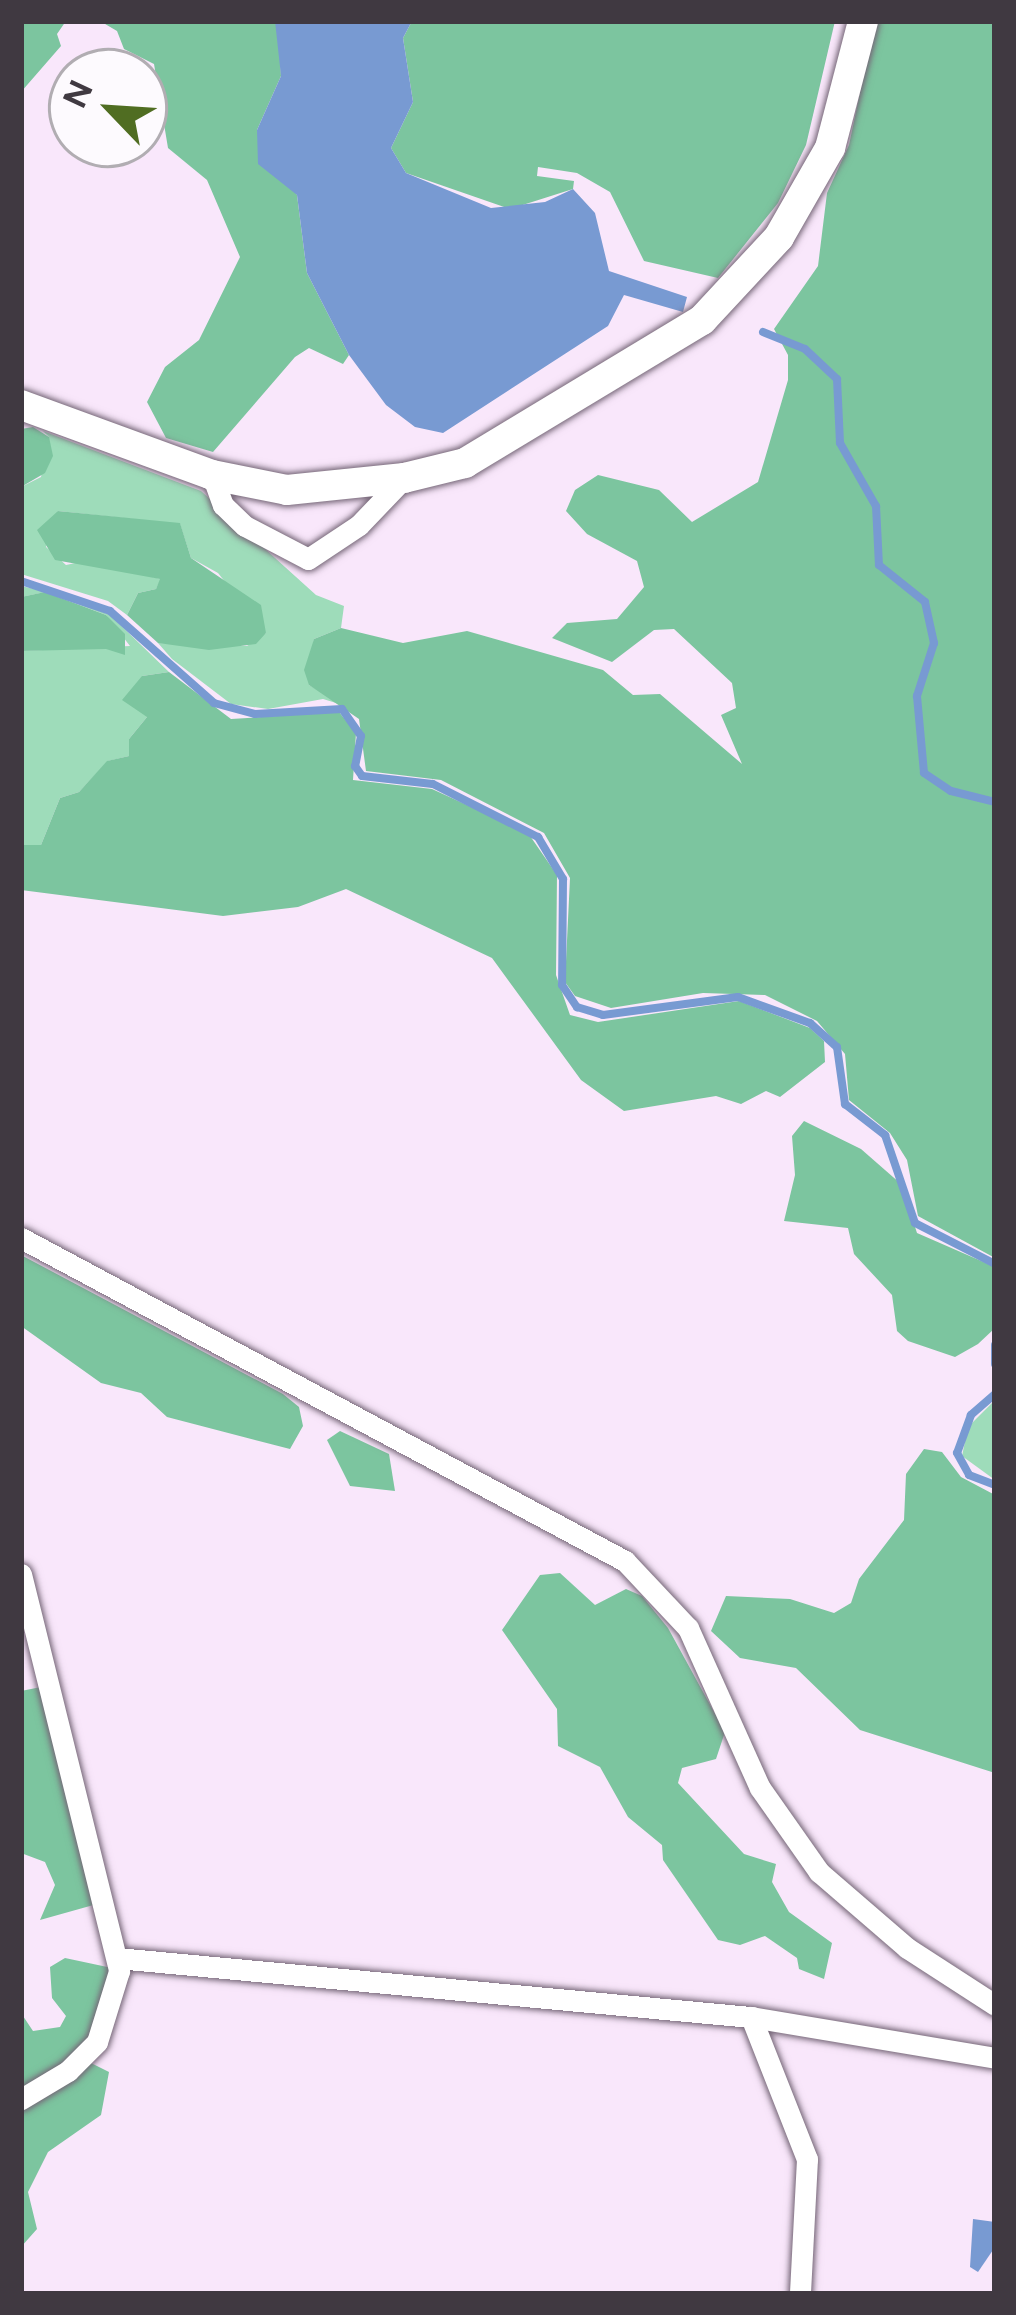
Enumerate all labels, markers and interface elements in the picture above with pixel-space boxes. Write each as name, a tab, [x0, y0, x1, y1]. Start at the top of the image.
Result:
north arrow	[48, 48, 168, 168]
text: N	[55, 74, 101, 114]

